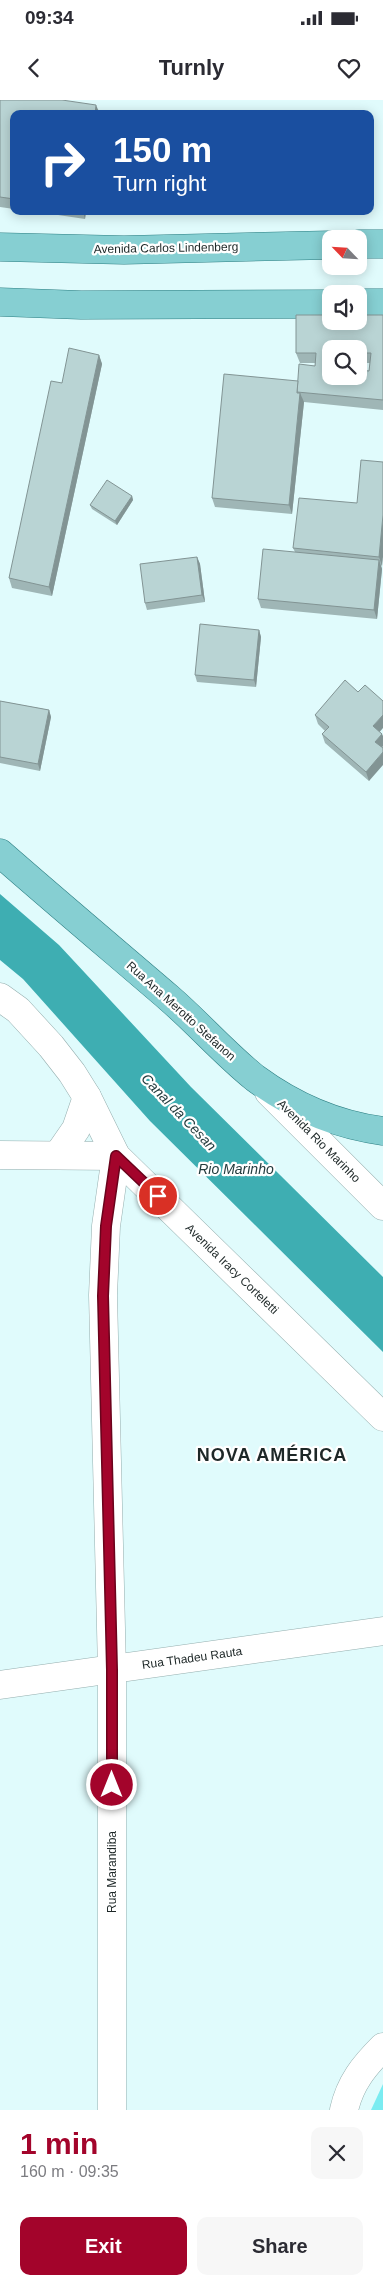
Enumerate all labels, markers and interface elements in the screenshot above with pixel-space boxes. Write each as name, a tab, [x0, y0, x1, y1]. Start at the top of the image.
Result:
text: 09:34	[25, 7, 74, 28]
icon: back	[20, 54, 48, 82]
icon: heart	[335, 54, 363, 82]
text: Turnly	[159, 55, 224, 80]
icon: right	[30, 130, 95, 195]
text: 150 m	[113, 130, 212, 169]
text: Turn right	[113, 171, 206, 196]
north arrow	[322, 230, 368, 275]
map controls	[322, 230, 367, 385]
street label: Avenida Carlos Lindenberg	[94, 240, 238, 256]
button: sound	[322, 285, 367, 330]
button: search	[322, 340, 367, 385]
street label: Rua Ana Merotto Stefanon	[124, 958, 238, 1064]
water label: Canal da Cesan	[138, 1070, 220, 1154]
street label: Avenida Rio Marinho	[275, 1097, 363, 1185]
water label: Rio Marinho	[198, 1161, 274, 1177]
pin	[137, 1175, 179, 1217]
icon: arrive	[144, 1182, 172, 1210]
street label: Avenida Iracy Corteletti	[183, 1221, 281, 1317]
district label: NOVA AMÉRICA	[197, 1444, 347, 1465]
street label: Rua Thadeu Rauta	[141, 1644, 243, 1672]
position arrow	[85, 1758, 137, 1810]
street label: Rua Marandiba	[105, 1831, 119, 1913]
text: 1 min	[20, 2127, 98, 2160]
button: close	[311, 2127, 363, 2179]
text: 160 m · 09:35	[20, 2163, 119, 2180]
button: Exit	[20, 2217, 187, 2275]
button: Share	[197, 2217, 363, 2275]

